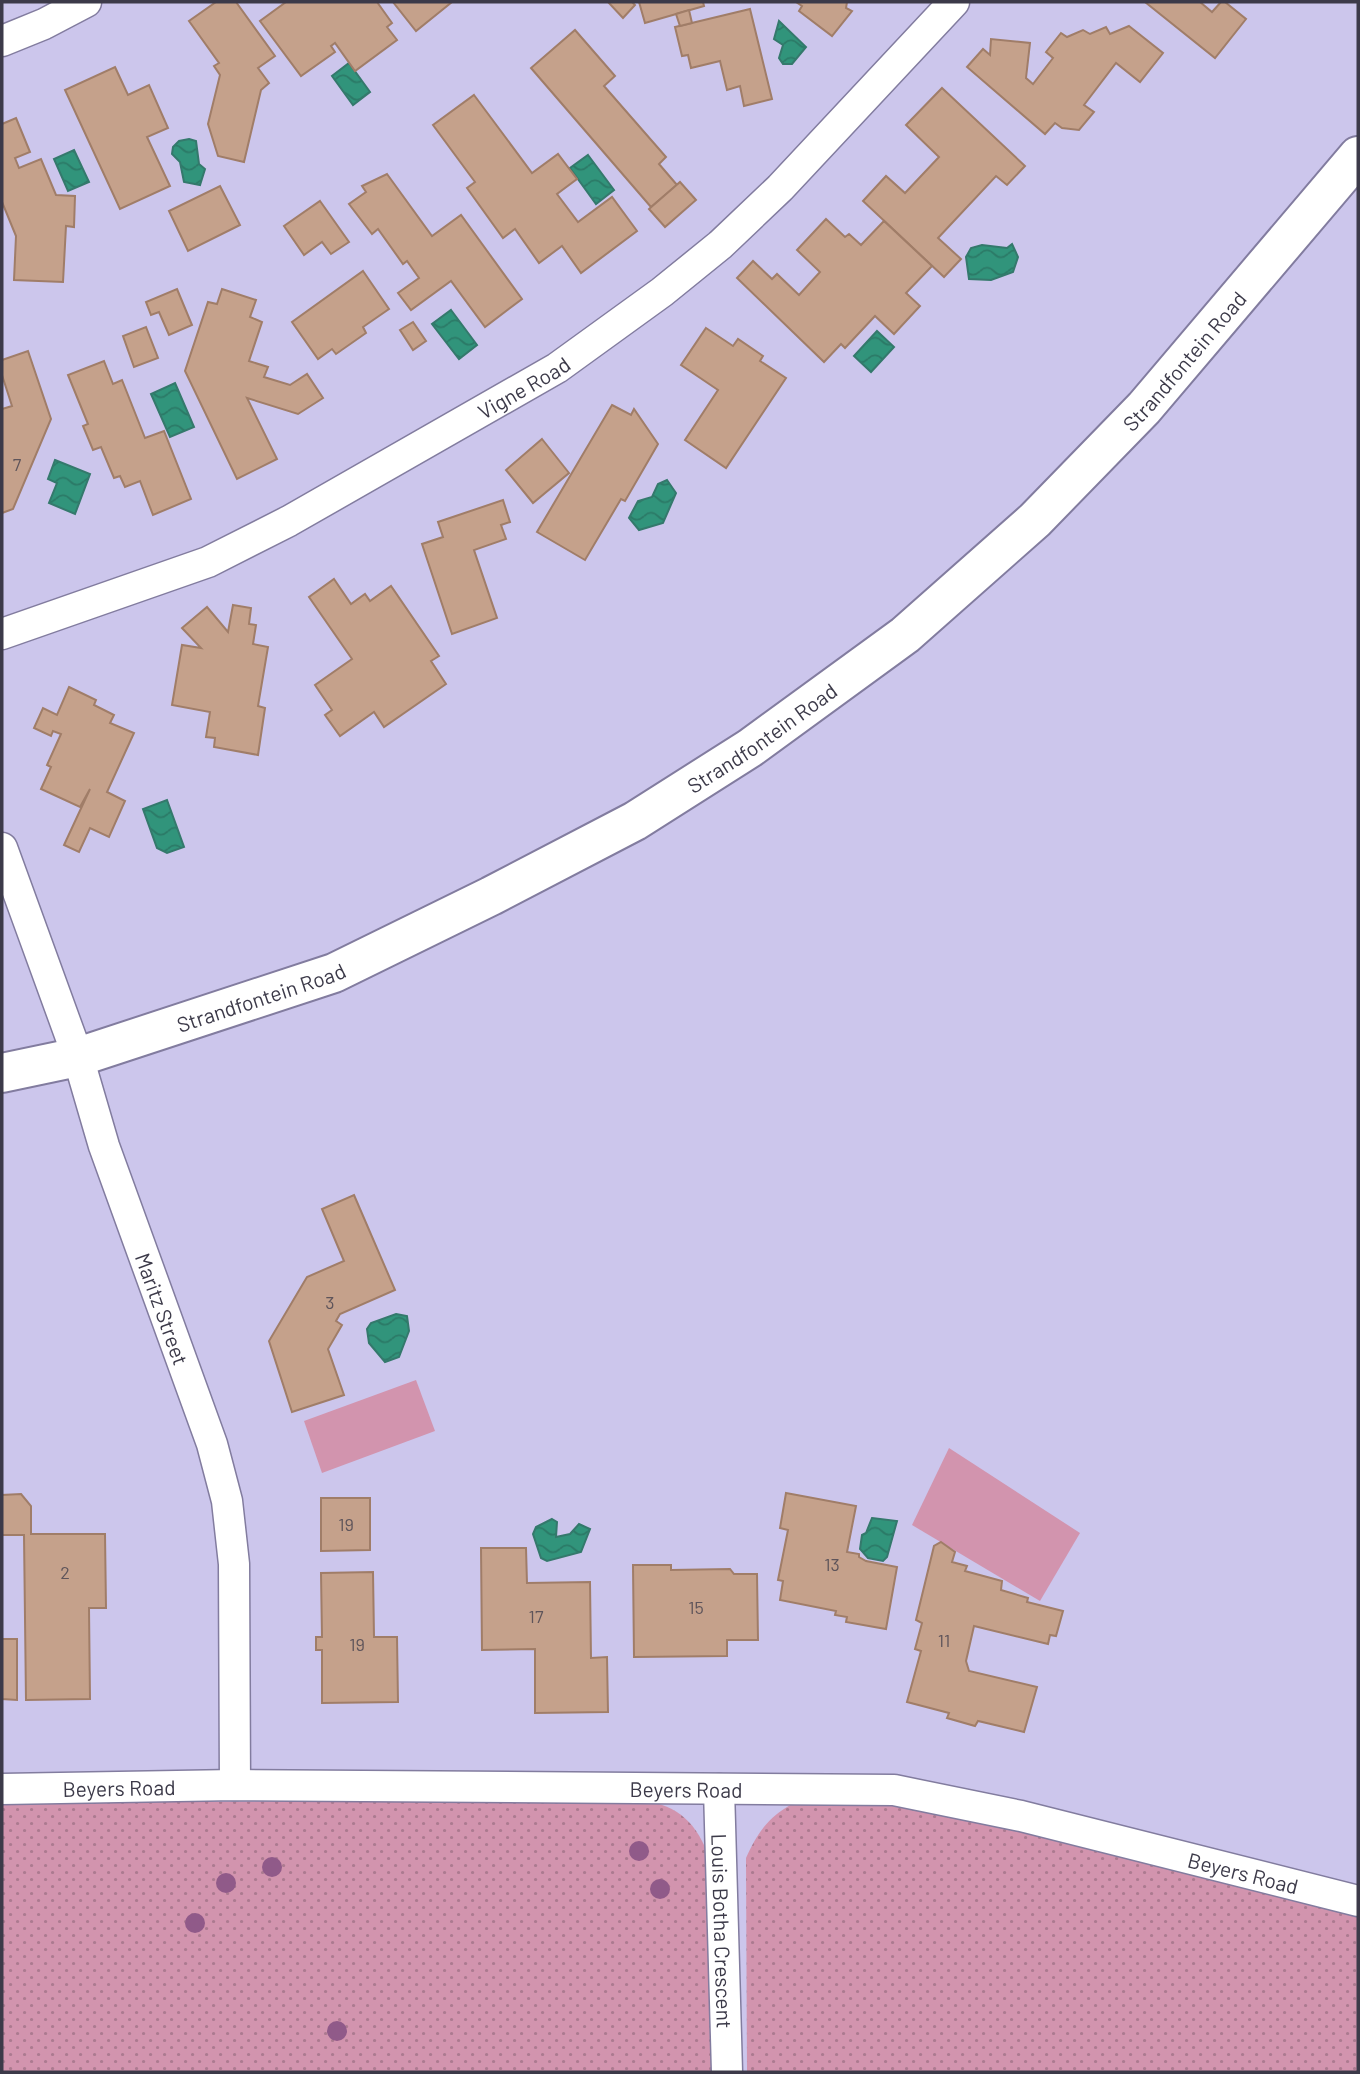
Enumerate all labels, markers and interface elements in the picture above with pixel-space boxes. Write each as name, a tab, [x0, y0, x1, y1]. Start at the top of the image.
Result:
street label: Strandfontein Road	[1117, 286, 1251, 436]
street label: Vigne Road	[473, 351, 574, 423]
house number: 7	[13, 453, 22, 475]
street label: Strandfontein Road	[682, 677, 841, 797]
street label: Strandfontein Road	[173, 957, 349, 1036]
street label: Maritz Street	[131, 1249, 195, 1368]
house number: 3	[325, 1291, 335, 1313]
house number: 19	[338, 1513, 354, 1535]
house number: 13	[824, 1553, 840, 1575]
house number: 2	[60, 1561, 70, 1583]
house number: 15	[688, 1596, 704, 1618]
house number: 17	[529, 1605, 544, 1627]
house number: 11	[938, 1629, 950, 1651]
house number: 19	[349, 1633, 365, 1655]
street label: Beyers Road	[62, 1774, 176, 1800]
street label: Beyers Road	[629, 1775, 743, 1801]
street label: Louis Botha Crescent	[708, 1833, 738, 2029]
street label: Beyers Road	[1186, 1846, 1301, 1898]

